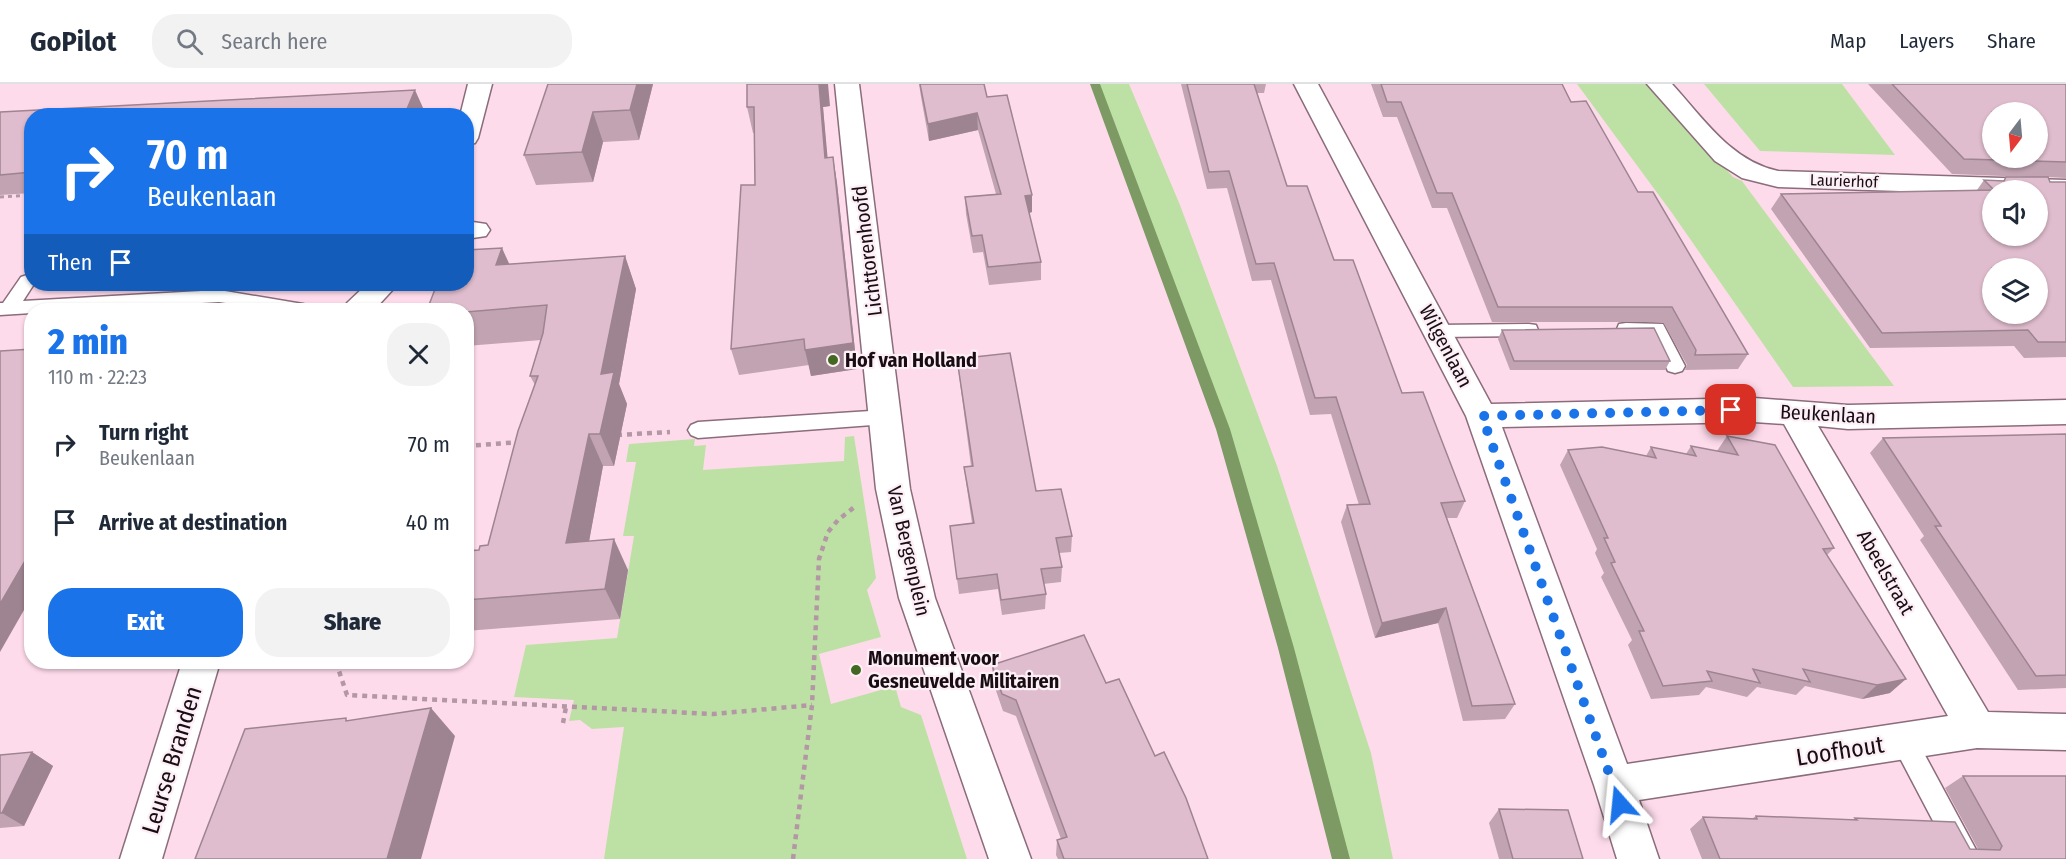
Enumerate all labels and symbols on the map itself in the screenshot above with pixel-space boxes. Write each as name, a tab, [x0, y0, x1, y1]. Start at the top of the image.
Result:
north arrow	[1982, 102, 2048, 168]
street label: Laurierhof	[1810, 170, 1879, 192]
street label: Lichttorenhoofd	[847, 184, 887, 318]
street label: Wilgenlaan	[1414, 301, 1478, 391]
place label: Hof van Holland	[845, 348, 977, 372]
marker: Hof van Holland	[826, 353, 840, 367]
pin	[1705, 384, 1756, 435]
street label: Beukenlaan	[1779, 400, 1877, 428]
street label: Van Bergenplein	[882, 484, 936, 618]
street label: Abeelstraat	[1852, 525, 1920, 619]
place label: Monument voor Gesneuvelde Militairen	[868, 646, 1059, 693]
marker: Monument voor Gesneuvelde Militairen	[849, 663, 863, 677]
street label: Leurse Branden	[136, 683, 208, 837]
street label: Loofhout	[1794, 730, 1886, 772]
position arrow	[1588, 772, 1652, 836]

